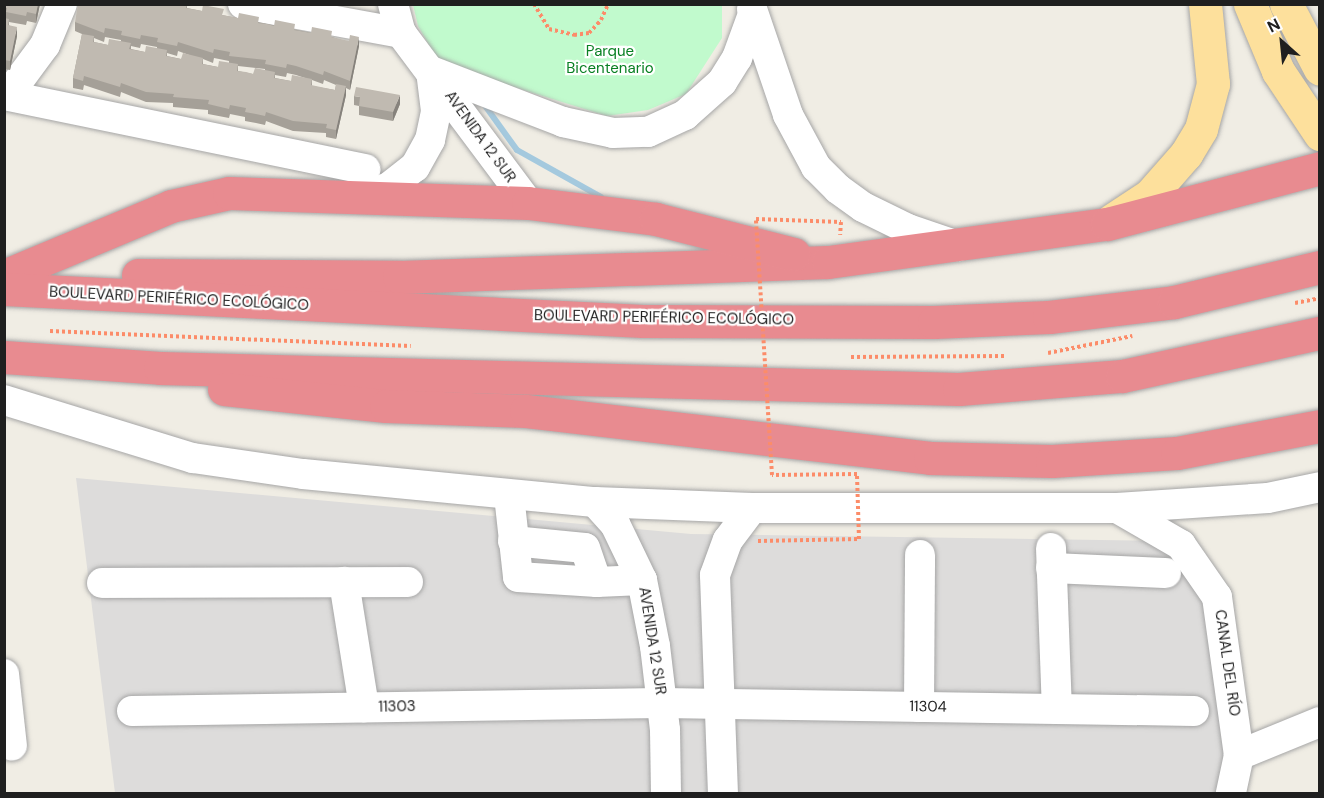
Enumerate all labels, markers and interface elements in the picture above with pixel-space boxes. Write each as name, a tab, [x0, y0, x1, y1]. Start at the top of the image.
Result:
north arrow	[1252, 12, 1312, 72]
text: N	[1264, 14, 1284, 38]
park label: Parque Bicentenario	[566, 42, 654, 77]
street label: AVENIDA 12 SUR	[441, 88, 519, 186]
street label: BOULEVARD PERIFÉRICO ECOLÓGICO	[49, 283, 309, 315]
street label: BOULEVARD PERIFÉRICO ECOLÓGICO	[534, 307, 794, 329]
street label: AVENIDA 12 SUR	[635, 586, 669, 696]
street label: CANAL DEL RÍO	[1211, 609, 1243, 717]
street label: 11303	[378, 698, 416, 716]
street label: 11304	[909, 698, 947, 716]

